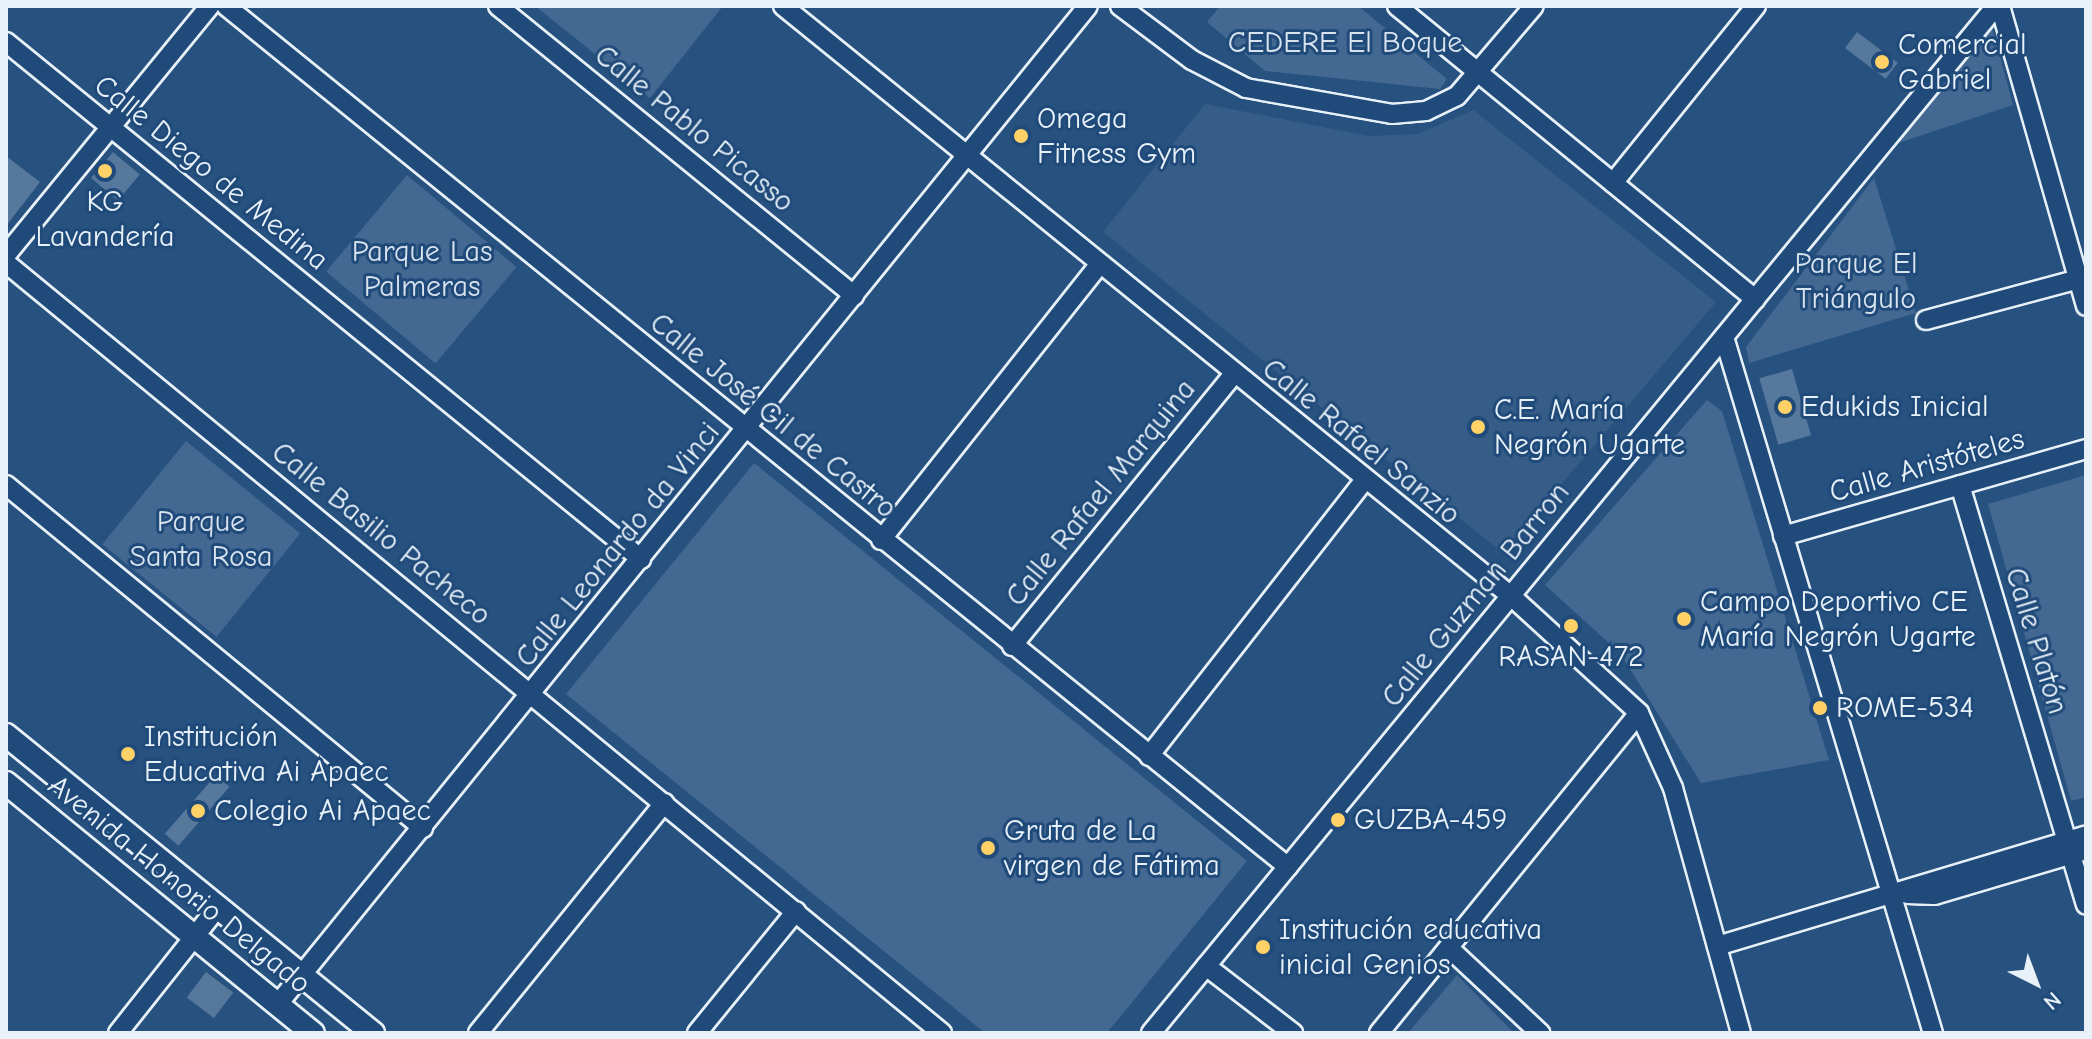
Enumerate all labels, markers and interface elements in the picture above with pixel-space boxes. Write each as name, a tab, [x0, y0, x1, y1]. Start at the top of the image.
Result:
park label: CEDERE El Boque	[1228, 25, 1462, 61]
place label: Comercial Gabriel	[1898, 27, 2026, 98]
street label: Calle Pablo Picasso	[587, 38, 801, 220]
marker: Comercial Gabriel	[1873, 53, 1891, 71]
street label: Calle Diego de Medina	[87, 68, 335, 278]
place label: Omega Fitness Gym	[1037, 101, 1196, 172]
marker: Omega Fitness Gym	[1012, 127, 1030, 145]
marker: KG Lavandería	[96, 162, 114, 180]
place label: KG Lavandería	[35, 184, 175, 254]
park label: Parque Las Palmeras	[352, 234, 492, 304]
park label: Parque El Triángulo	[1795, 246, 1917, 316]
street label: Calle José Gil de Castro	[642, 305, 904, 527]
street label: Calle Rafael Sanzio	[1255, 351, 1467, 533]
street label: Calle Rafael Marquina	[998, 372, 1204, 614]
place label: Edukids Inicial	[1801, 389, 1989, 425]
place label: C.E. María Negrón Ugarte	[1494, 392, 1685, 462]
marker: Edukids Inicial	[1776, 398, 1794, 416]
street label: Calle Leonardo da Vinci	[508, 415, 728, 675]
marker: C.E. María Negrón Ugarte	[1469, 418, 1487, 436]
street label: Calle Aristóteles	[1826, 421, 2028, 511]
street label: Calle Basilio Pacheco	[264, 435, 498, 633]
street label: Calle Guzman Barron	[1374, 475, 1578, 715]
park label: Parque Santa Rosa	[130, 504, 272, 574]
street label: Calle Platón	[1997, 563, 2075, 719]
place label: Campo Deportivo CE María Negrón Ugarte	[1700, 584, 1976, 654]
marker: Campo Deportivo CE María Negrón Ugarte	[1675, 610, 1693, 628]
marker: RASAN-472	[1562, 617, 1580, 635]
place label: RASAN-472	[1498, 639, 1644, 675]
place label: ROME-534	[1836, 690, 1974, 726]
marker: ROME-534	[1811, 699, 1829, 717]
place label: Institución Educativa Ai Apaec	[144, 719, 389, 790]
marker: Institución Educativa Ai Apaec	[119, 745, 137, 763]
street label: Avenida Honorio Delgado	[40, 768, 318, 1002]
place label: Colegio Ai Apaec	[214, 793, 431, 829]
marker: Colegio Ai Apaec	[189, 802, 207, 820]
place label: GUZBA-459	[1354, 802, 1507, 838]
marker: GUZBA-459	[1329, 811, 1347, 829]
place label: Gruta de La virgen de Fátima	[1004, 813, 1220, 884]
marker: Gruta de La virgen de Fátima	[979, 839, 997, 857]
place label: Institución educativa inicial Genios	[1279, 912, 1542, 982]
marker: Institución educativa inicial Genios	[1254, 938, 1272, 956]
north arrow	[1996, 943, 2076, 1023]
text: N	[2038, 986, 2066, 1015]

